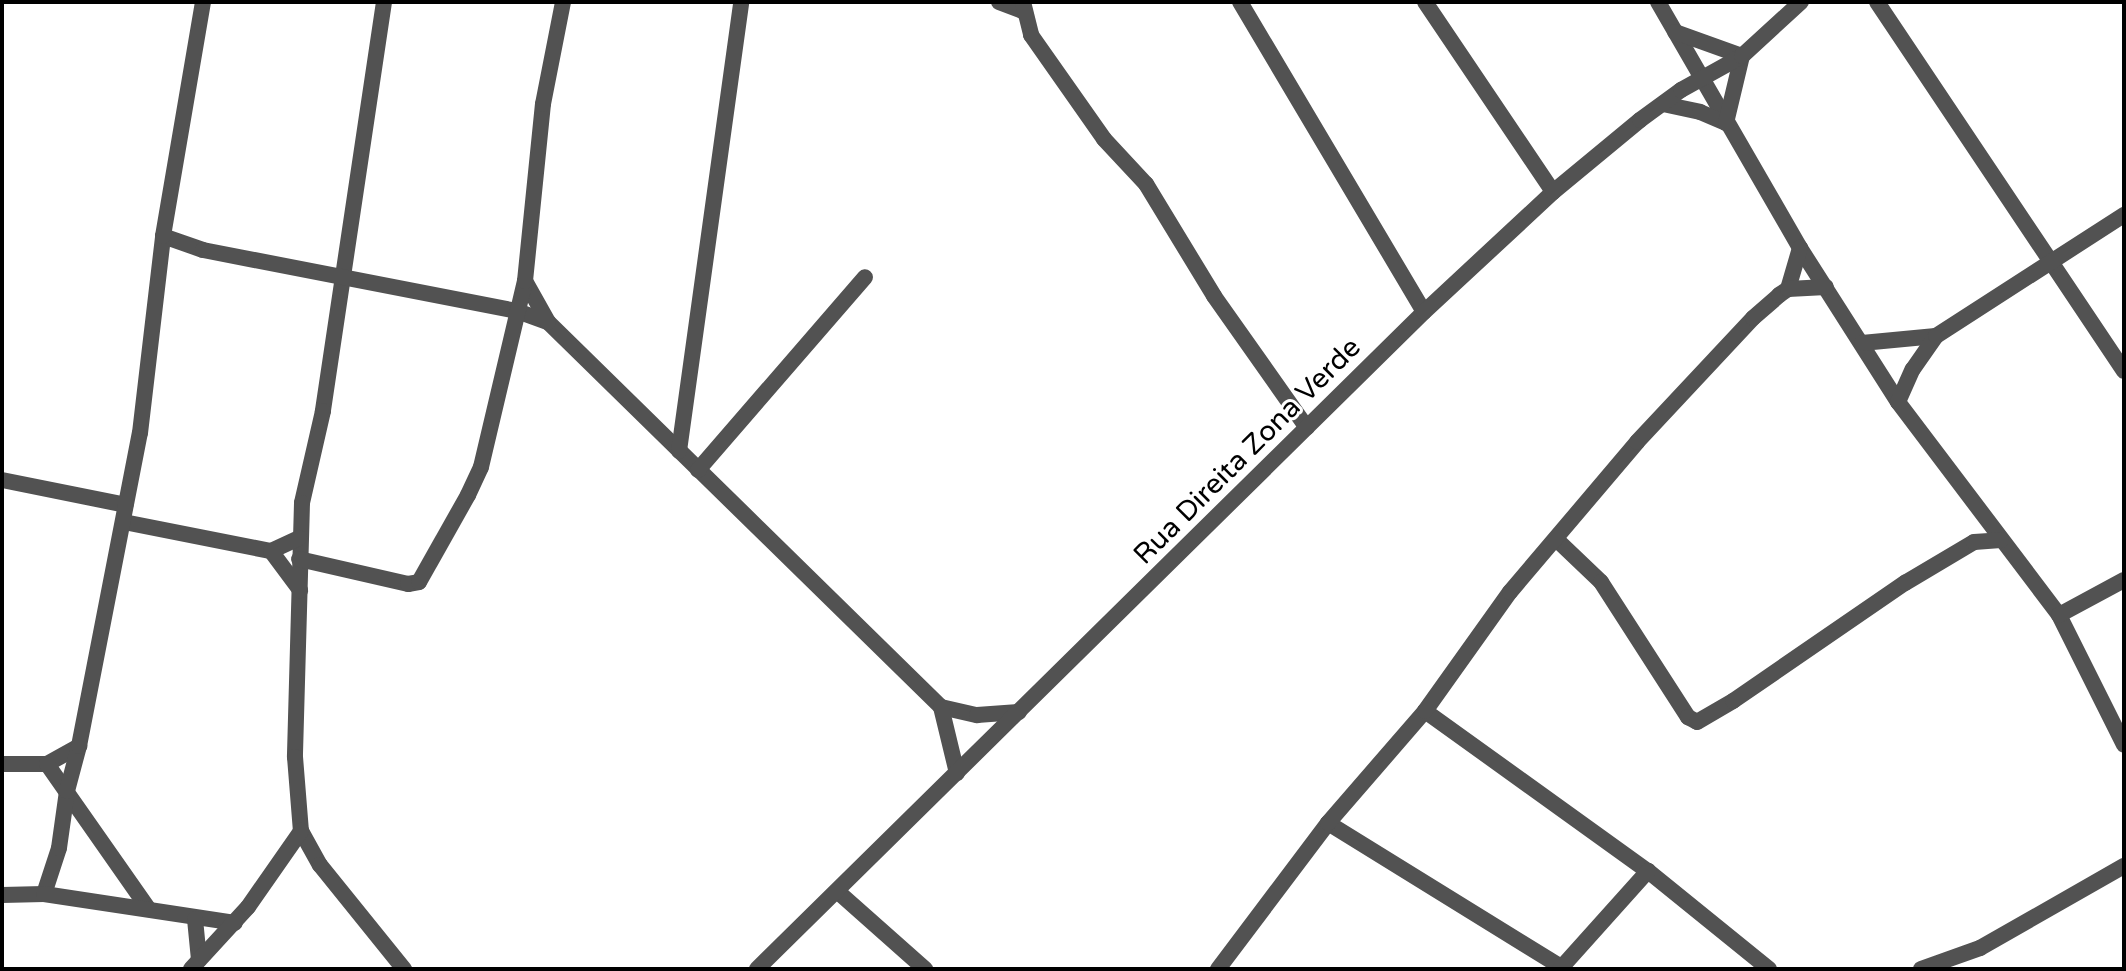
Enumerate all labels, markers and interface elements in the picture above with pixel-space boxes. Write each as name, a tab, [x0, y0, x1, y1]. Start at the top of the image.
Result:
street label: Rua Direita Zona Verde	[1127, 331, 1367, 571]

